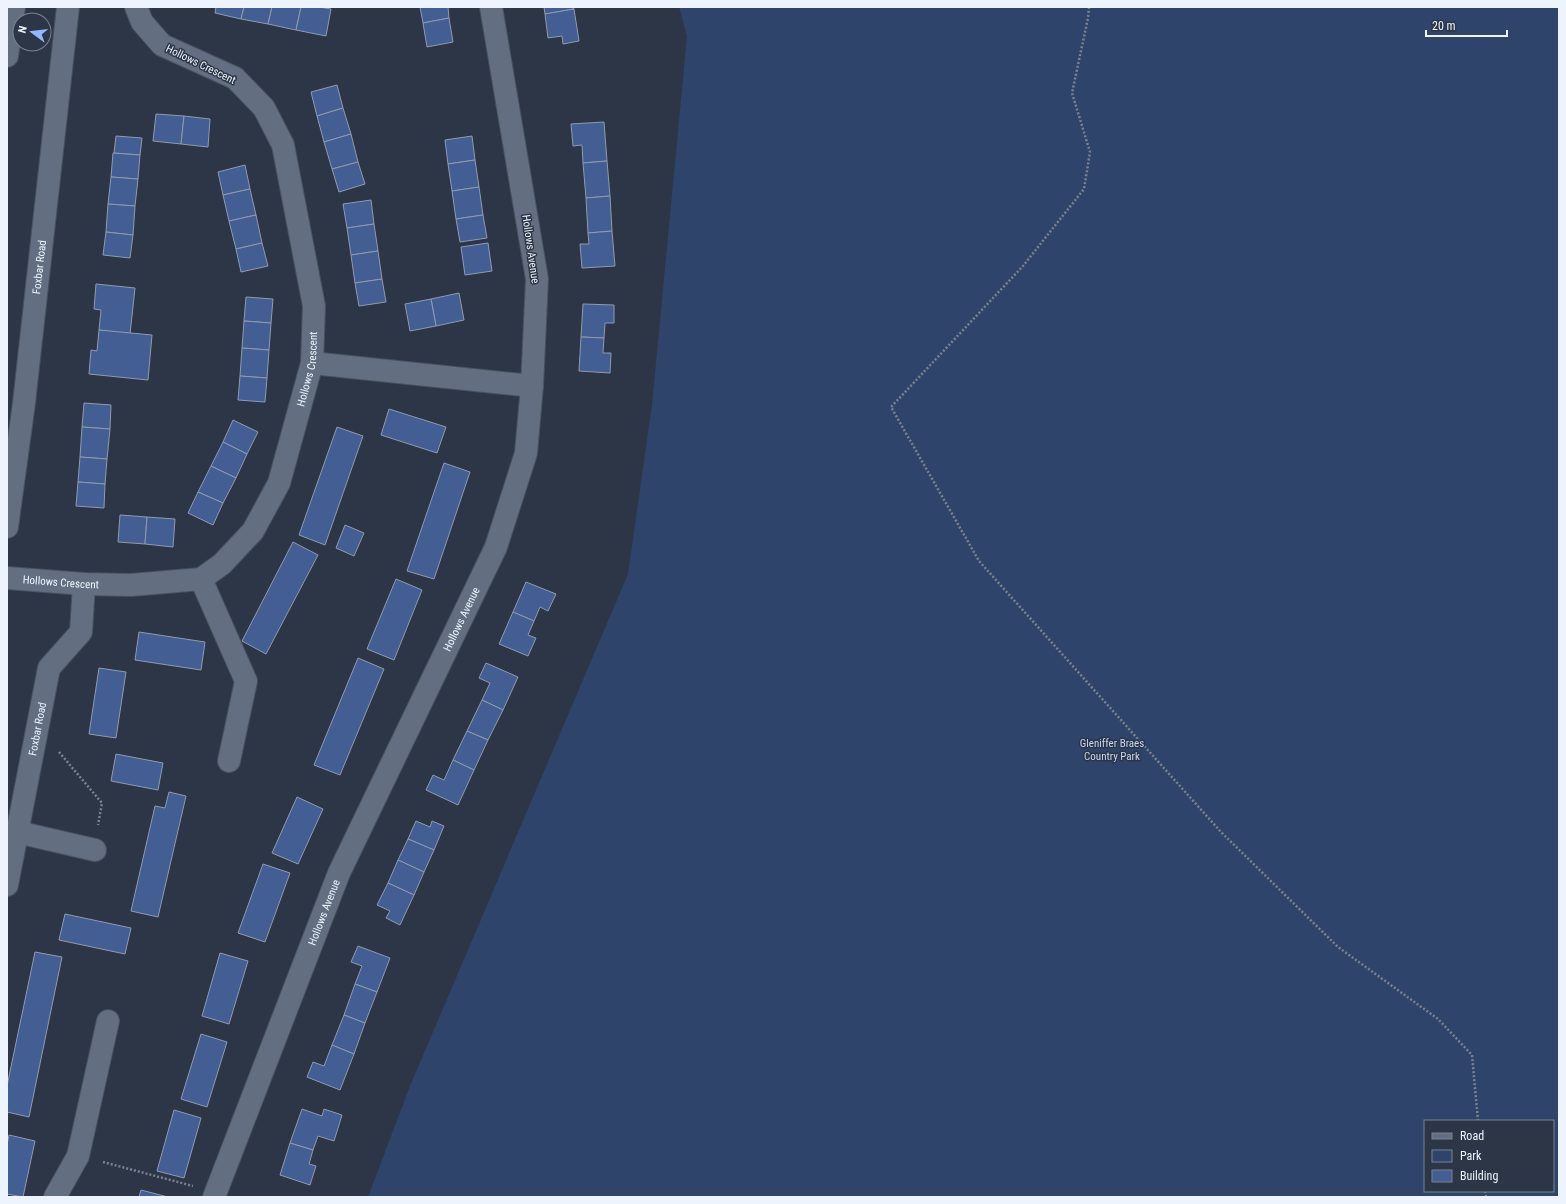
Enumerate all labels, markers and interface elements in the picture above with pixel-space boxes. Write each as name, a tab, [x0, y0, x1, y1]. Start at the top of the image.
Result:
north arrow	[12, 12, 52, 52]
scale bar	[1426, 12, 1507, 38]
text: 20 m	[1432, 19, 1456, 33]
text: N	[16, 24, 30, 34]
street label: Hollows Crescent	[164, 42, 238, 87]
street label: Hollows Avenue	[519, 214, 542, 284]
street label: Foxbar Road	[30, 239, 49, 295]
street label: Hollows Crescent	[294, 331, 320, 408]
street label: Hollows Crescent	[22, 573, 99, 591]
street label: Hollows Avenue	[441, 585, 483, 653]
street label: Foxbar Road	[26, 701, 49, 757]
park label: Gleniffer Braes Country Park	[1080, 737, 1144, 763]
street label: Hollows Avenue	[306, 878, 343, 947]
legend	[1424, 1120, 1554, 1192]
text: Road	[1460, 1129, 1484, 1143]
text: Park	[1460, 1149, 1482, 1163]
text: Building	[1460, 1169, 1498, 1183]

